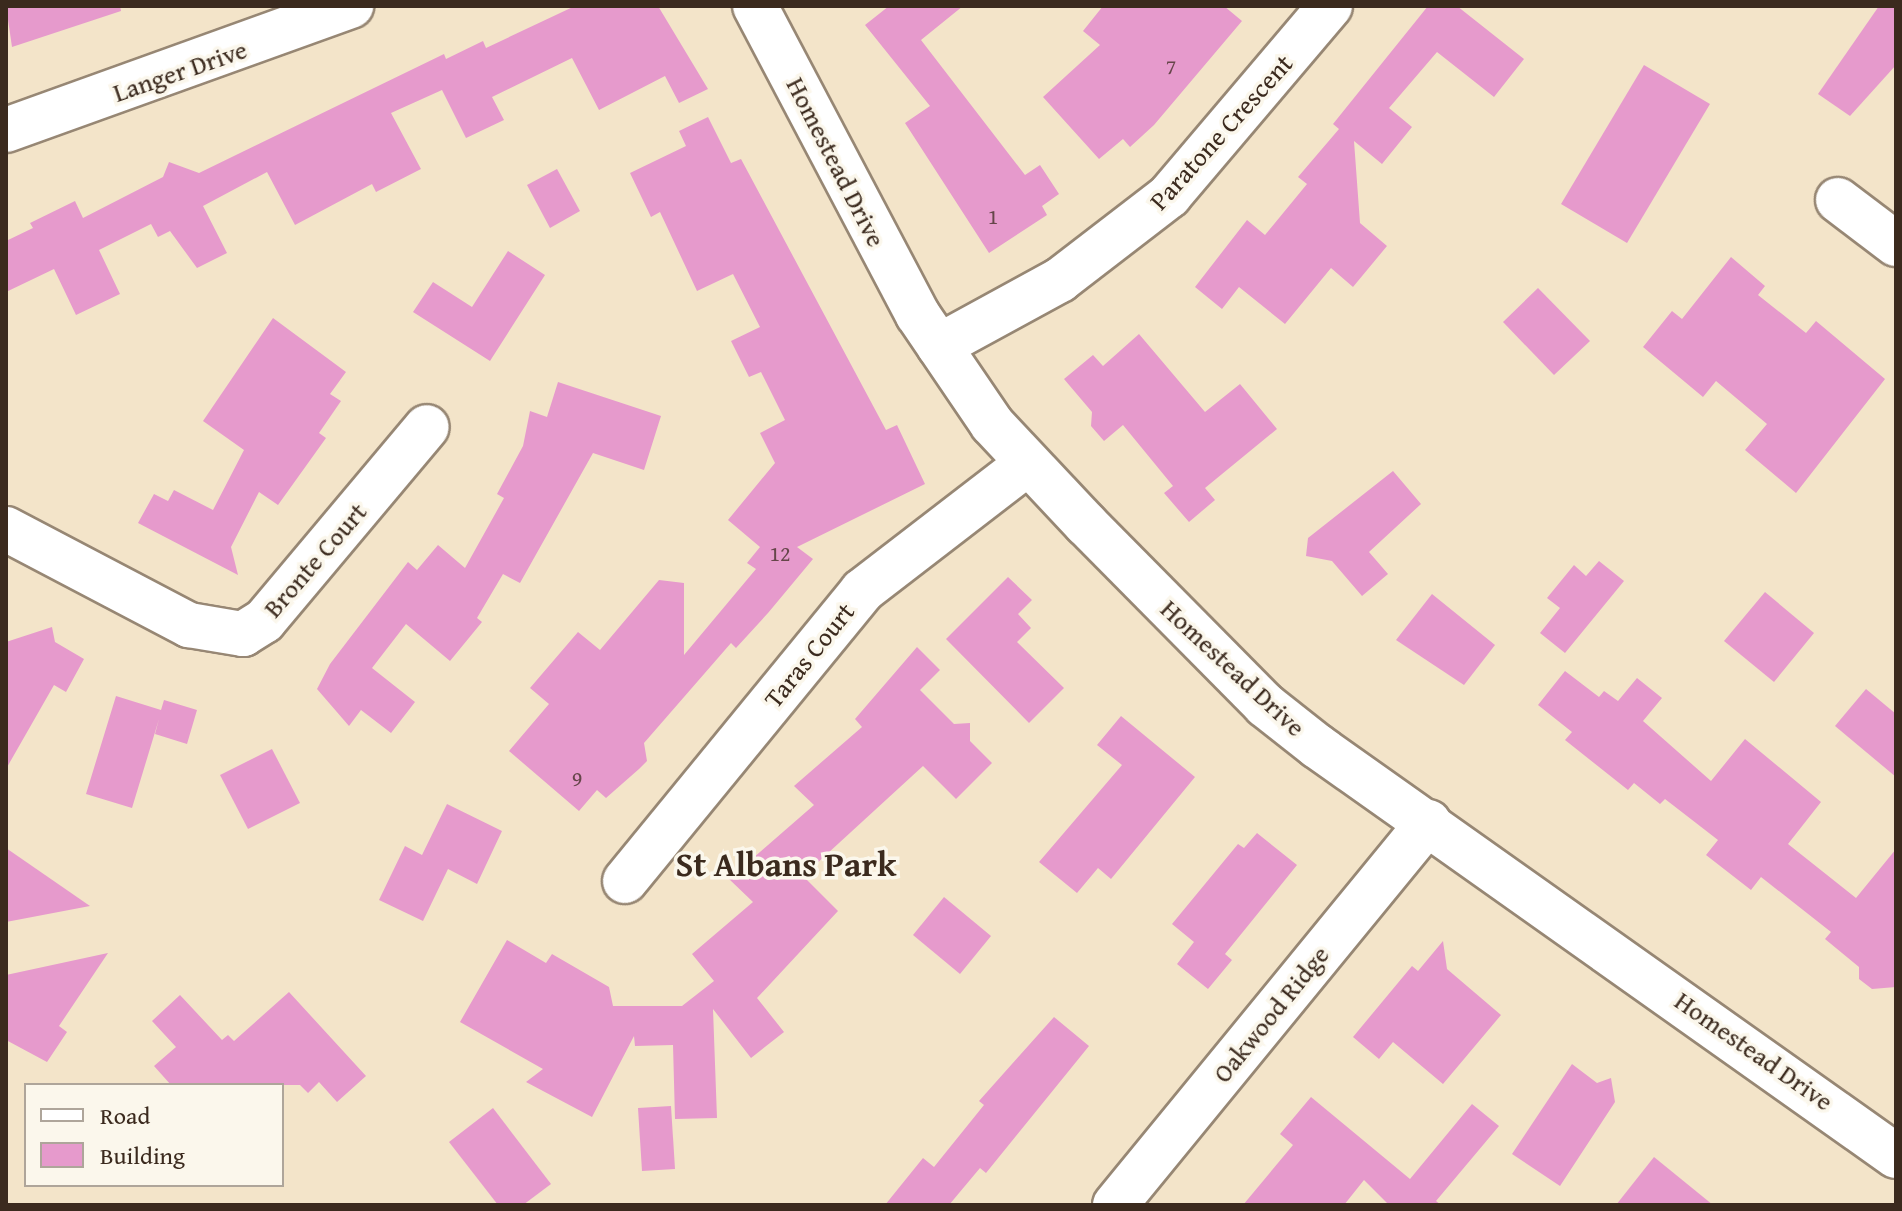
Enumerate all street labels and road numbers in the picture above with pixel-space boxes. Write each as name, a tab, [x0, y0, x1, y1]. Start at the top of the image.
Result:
street label: Langer Drive	[109, 34, 251, 108]
street label: Paratone Crescent	[1143, 48, 1299, 216]
street label: Homestead Drive	[780, 72, 892, 252]
street label: Bronte Court	[257, 496, 373, 624]
street label: Homestead Drive	[1154, 593, 1312, 743]
street label: Taras Court	[757, 596, 861, 714]
street label: Oakwood Ridge	[1206, 939, 1336, 1089]
street label: Homestead Drive	[1669, 985, 1839, 1117]

